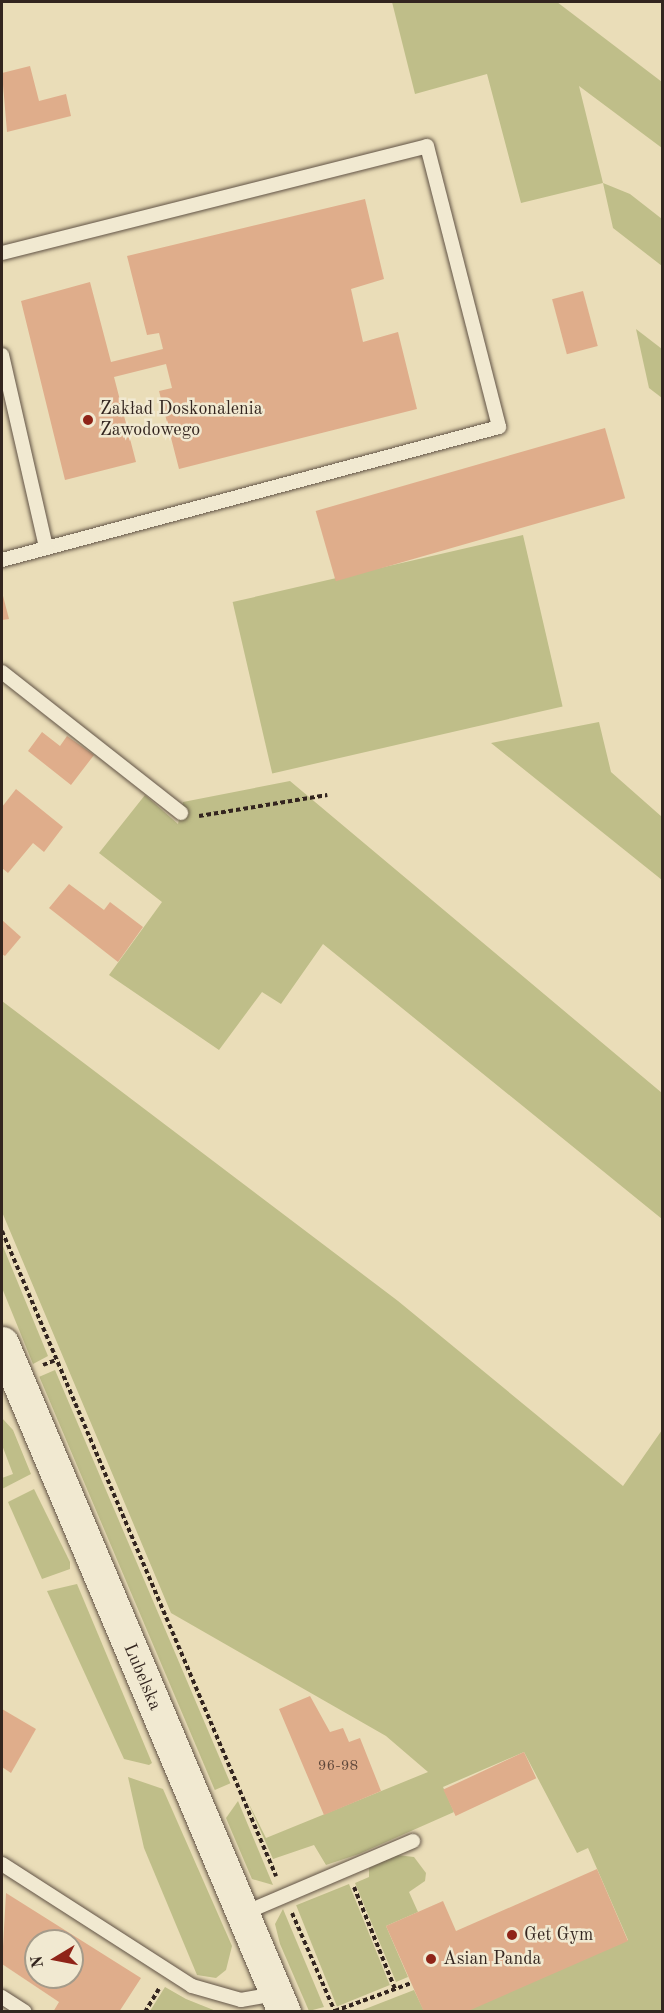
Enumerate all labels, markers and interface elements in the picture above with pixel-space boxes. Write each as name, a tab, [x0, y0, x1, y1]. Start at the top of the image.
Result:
place label: Zakład Doskonalenia Zawodowego	[100, 399, 263, 442]
marker: Zakład Doskonalenia Zawodowego	[81, 413, 95, 427]
street label: Lubelska	[118, 1641, 166, 1713]
house number: 96-98	[318, 1758, 358, 1776]
place label: Get Gym	[524, 1924, 593, 1946]
marker: Get Gym	[505, 1928, 519, 1942]
north arrow	[24, 1929, 84, 1989]
place label: Asian Panda	[443, 1948, 541, 1970]
marker: Asian Panda	[424, 1952, 438, 1966]
text: N	[29, 1954, 47, 1969]

